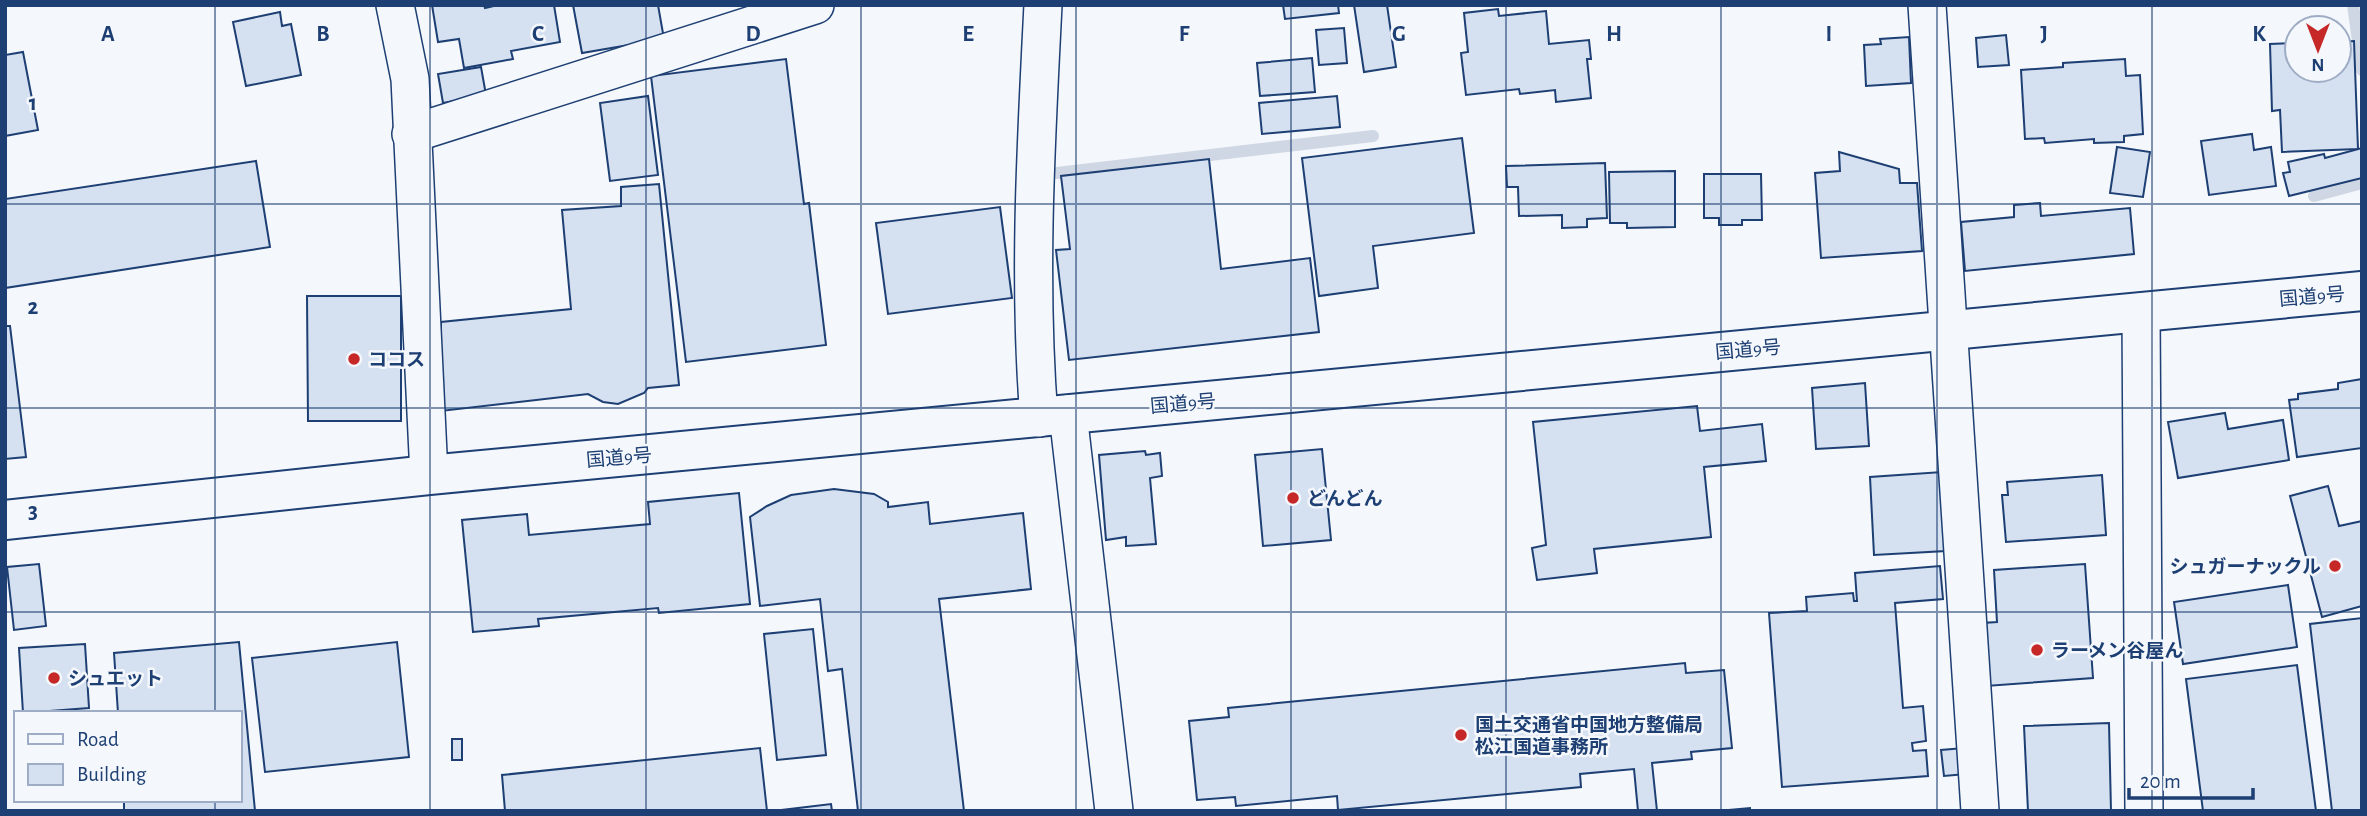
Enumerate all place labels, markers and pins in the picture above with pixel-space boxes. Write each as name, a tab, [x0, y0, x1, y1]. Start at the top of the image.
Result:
marker: ココス	[346, 351, 362, 367]
place label: ココス	[368, 351, 425, 370]
place label: どんどん	[1307, 488, 1382, 509]
marker: どんどん	[1285, 490, 1301, 506]
place label: シュガーナックル	[2170, 556, 2321, 577]
marker: シュガーナックル	[2327, 558, 2343, 574]
place label: ラーメン谷屋ん	[2051, 641, 2183, 661]
marker: ラーメン谷屋ん	[2029, 642, 2045, 658]
place label: シュエット	[68, 669, 163, 689]
marker: シュエット	[46, 670, 62, 686]
place label: 国土交通省中国地方整備局 松江国道事務所	[1475, 714, 1703, 757]
marker: 国土交通省中国地方整備局 松江国道事務所	[1453, 727, 1469, 743]

